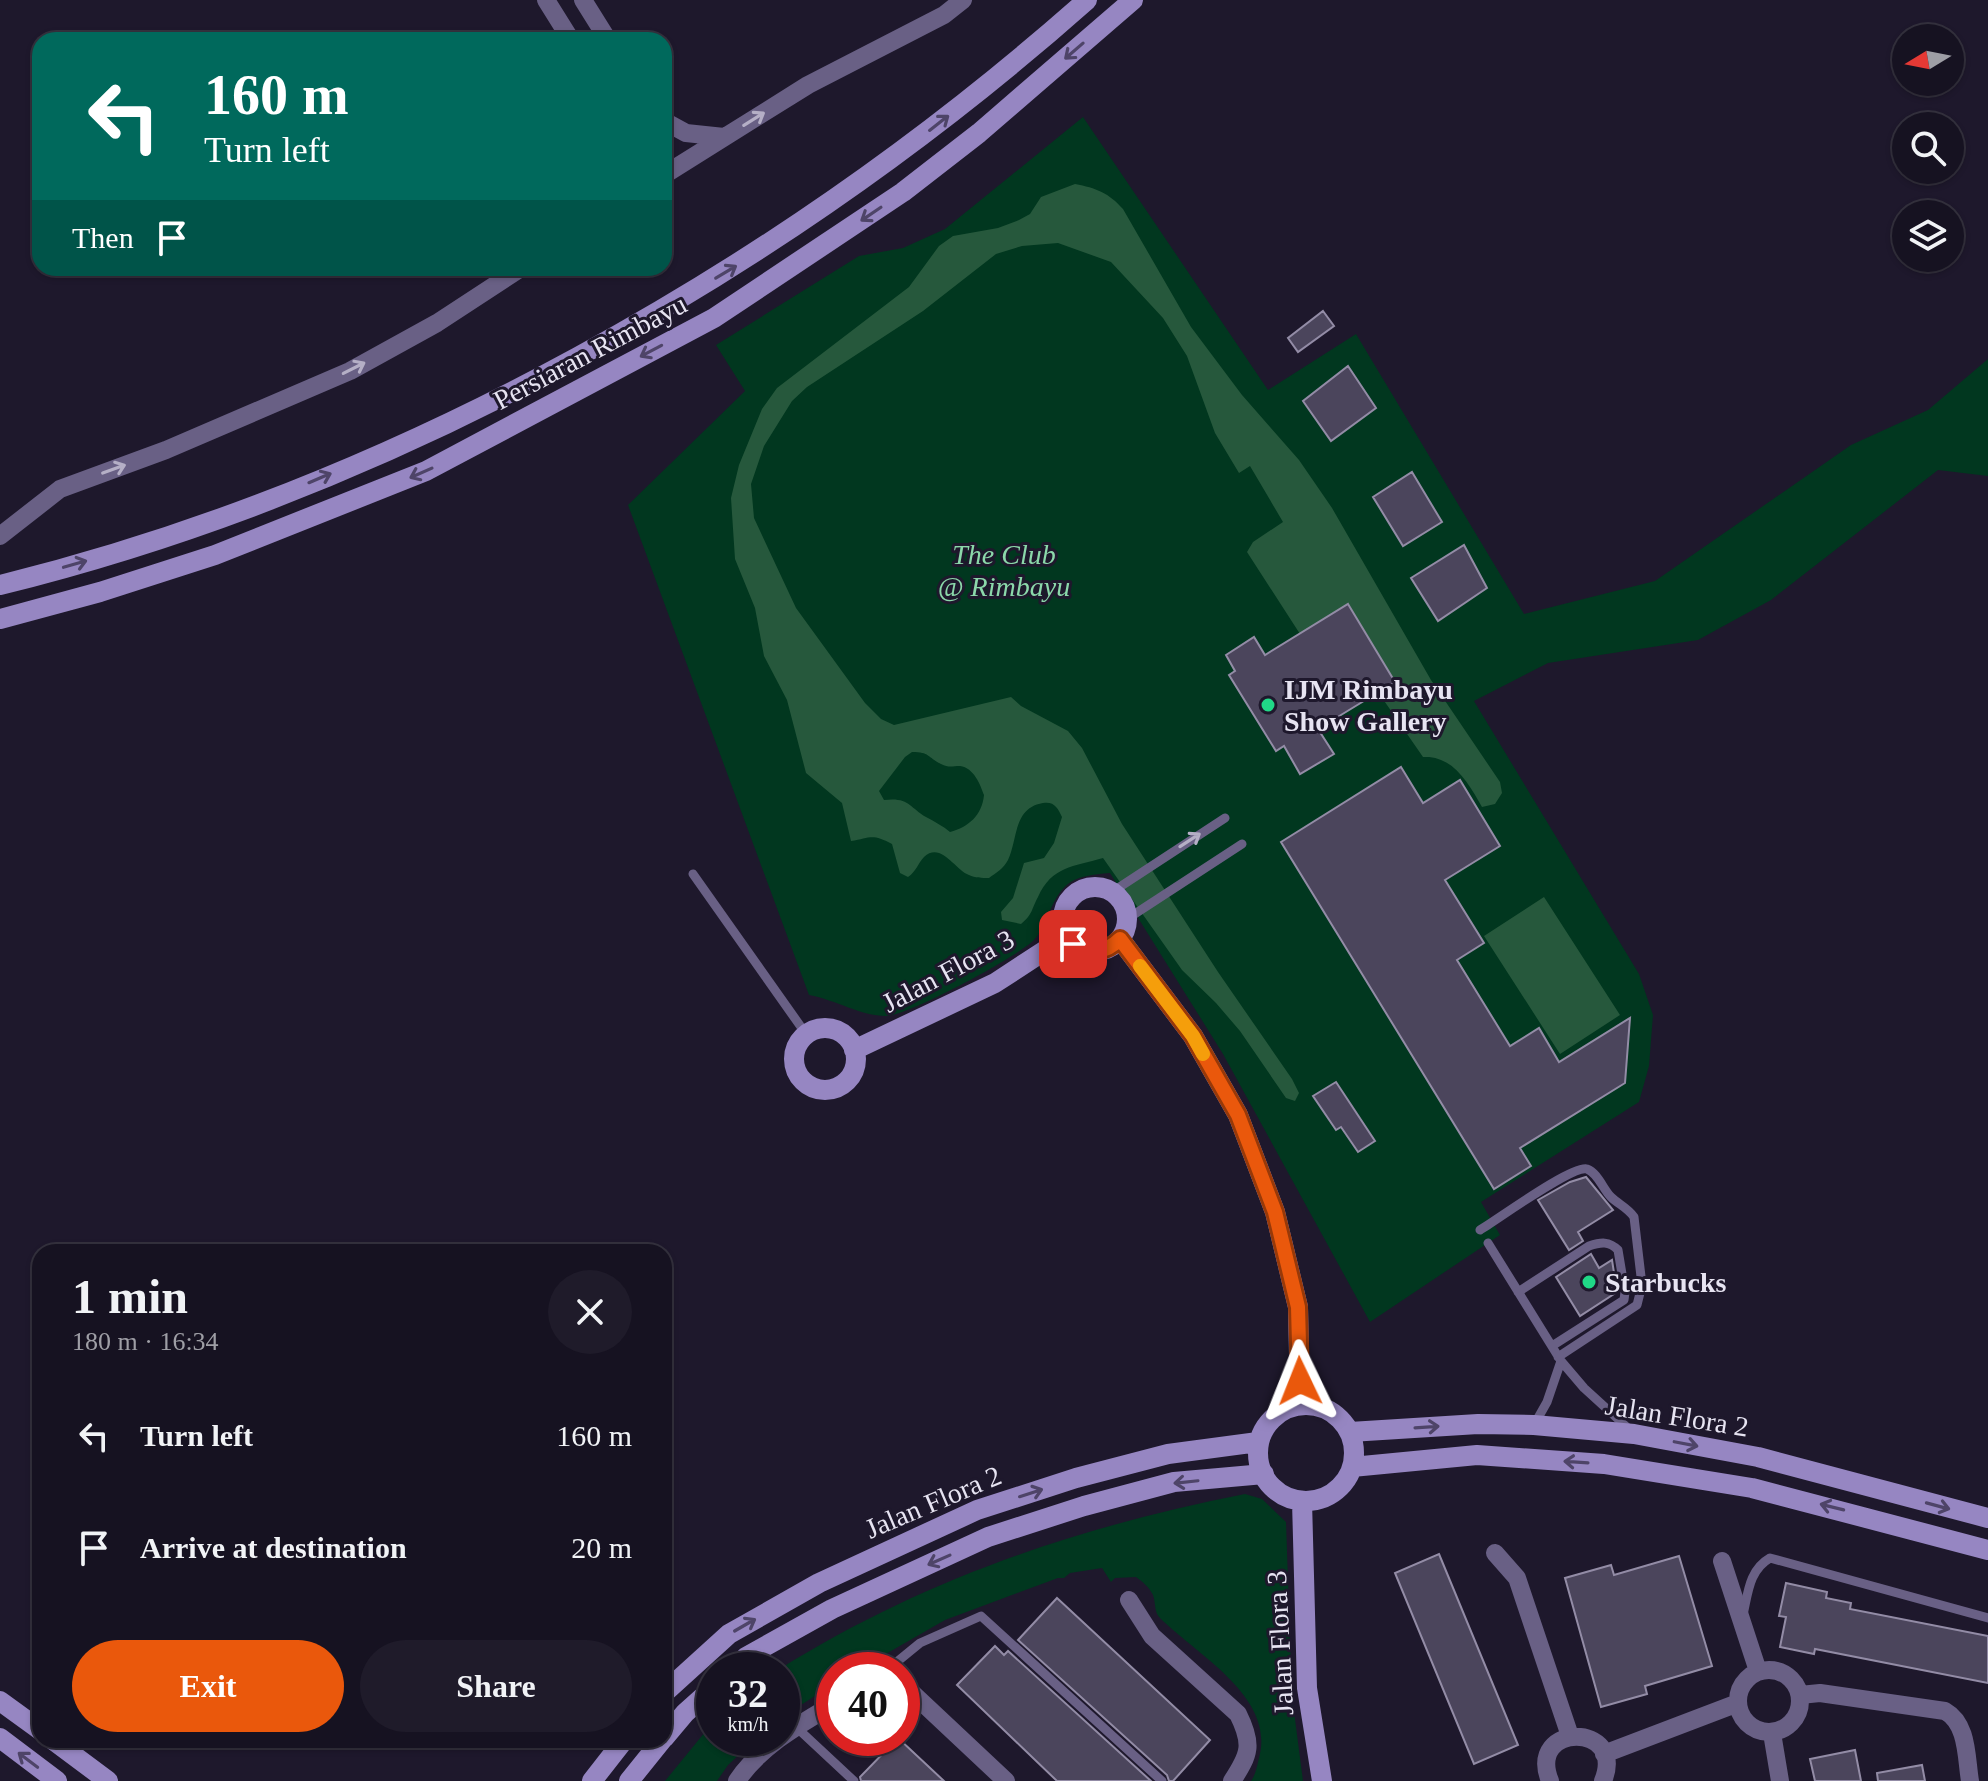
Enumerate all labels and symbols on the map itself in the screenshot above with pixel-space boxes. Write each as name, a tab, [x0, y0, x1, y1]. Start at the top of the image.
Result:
north arrow	[1892, 24, 1964, 96]
one-way arrow	[1064, 42, 1084, 60]
one-way arrow	[742, 110, 764, 127]
one-way arrow	[928, 114, 949, 131]
one-way arrow	[861, 206, 883, 222]
one-way arrow	[714, 263, 737, 279]
street label: Persiaran Rimbayu	[488, 288, 692, 416]
one-way arrow	[640, 344, 663, 360]
one-way arrow	[341, 360, 365, 376]
one-way arrow	[101, 461, 126, 475]
one-way arrow	[409, 466, 434, 481]
one-way arrow	[307, 470, 332, 485]
park label: The Club @ Rimbayu	[938, 539, 1070, 602]
one-way arrow	[62, 556, 87, 570]
place label: IJM Rimbayu Show Gallery	[1284, 674, 1453, 737]
marker: IJM Rimbayu Show Gallery	[1259, 696, 1277, 714]
one-way arrow	[1178, 832, 1201, 848]
pin	[1039, 910, 1107, 978]
street label: Jalan Flora 3	[877, 923, 1019, 1019]
place label: Starbucks	[1605, 1267, 1726, 1298]
marker: Starbucks	[1580, 1273, 1598, 1291]
position arrow	[1258, 1339, 1342, 1423]
street label: Jalan Flora 2	[1603, 1389, 1751, 1443]
one-way arrow	[1413, 1419, 1440, 1434]
one-way arrow	[1673, 1437, 1698, 1452]
one-way arrow	[1563, 1454, 1590, 1469]
street label: Jalan Flora 2	[860, 1459, 1006, 1545]
one-way arrow	[1173, 1474, 1200, 1489]
one-way arrow	[1018, 1484, 1043, 1499]
one-way arrow	[1819, 1499, 1845, 1514]
one-way arrow	[1925, 1499, 1951, 1514]
one-way arrow	[927, 1553, 951, 1568]
street label: Jalan Flora 3	[1261, 1570, 1299, 1716]
one-way arrow	[733, 1617, 756, 1633]
speed limit sign: 40	[816, 1652, 920, 1756]
one-way arrow	[18, 1751, 40, 1768]

